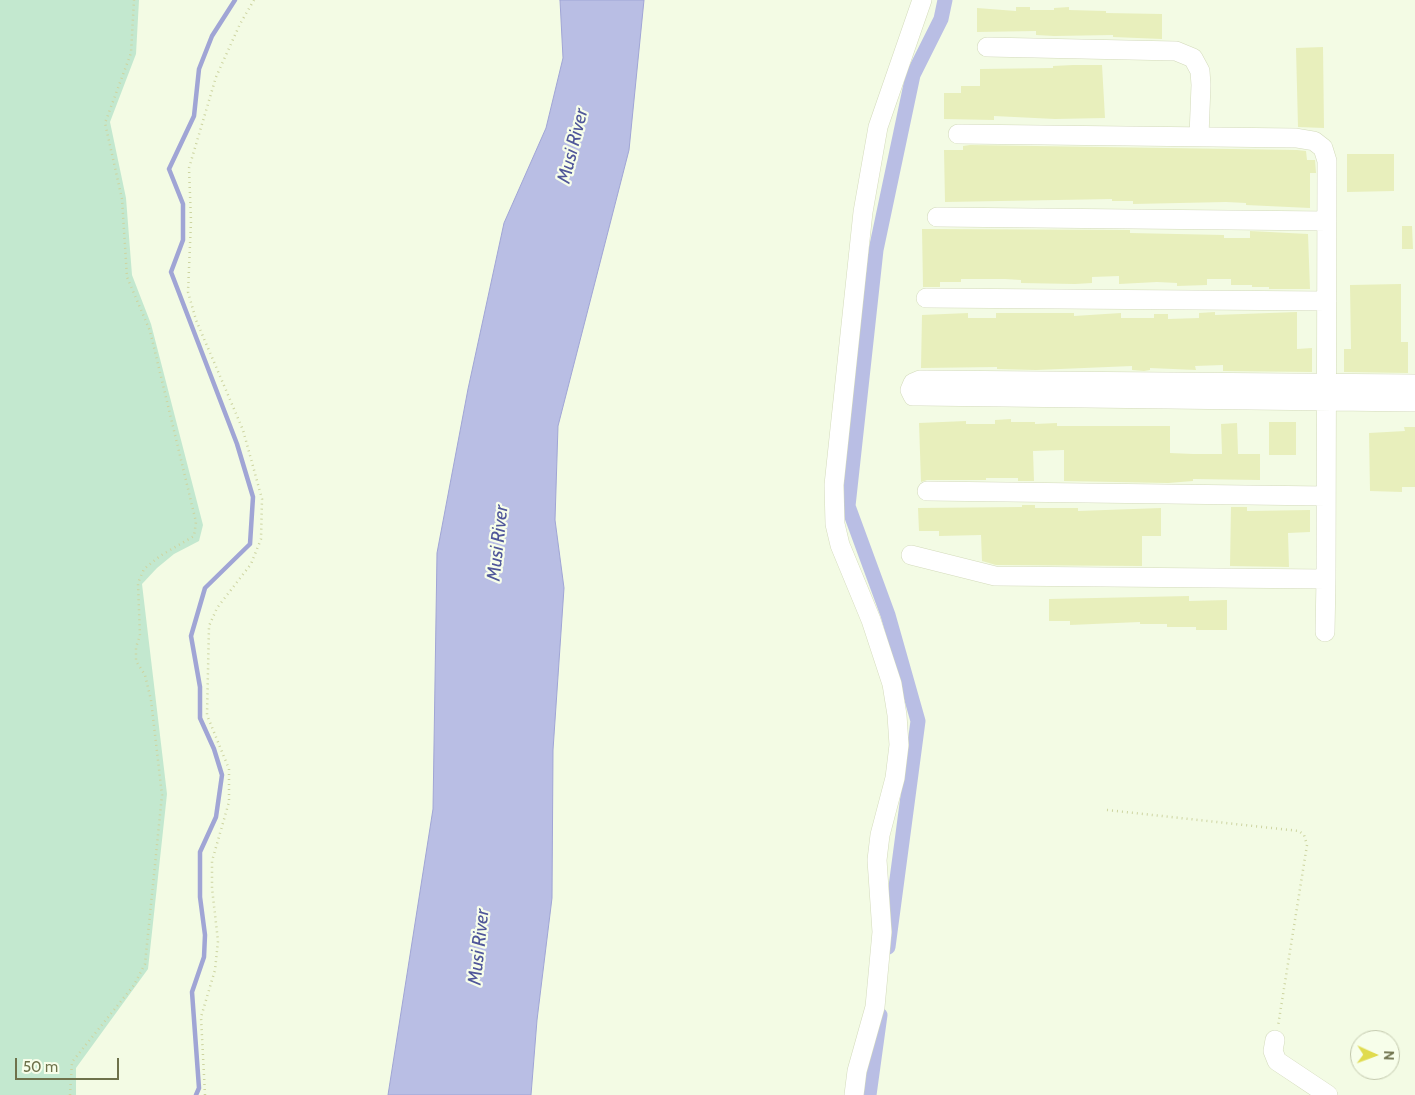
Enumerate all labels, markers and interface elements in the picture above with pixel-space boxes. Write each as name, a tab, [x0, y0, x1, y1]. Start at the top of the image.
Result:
water label: Musi River	[553, 106, 593, 186]
water label: Musi River	[483, 504, 513, 582]
water label: Musi River	[464, 908, 494, 986]
north arrow	[1350, 1030, 1400, 1080]
scale bar	[18, 1048, 121, 1080]
text: N	[1380, 1050, 1398, 1061]
text: 50 m	[23, 1058, 58, 1076]

